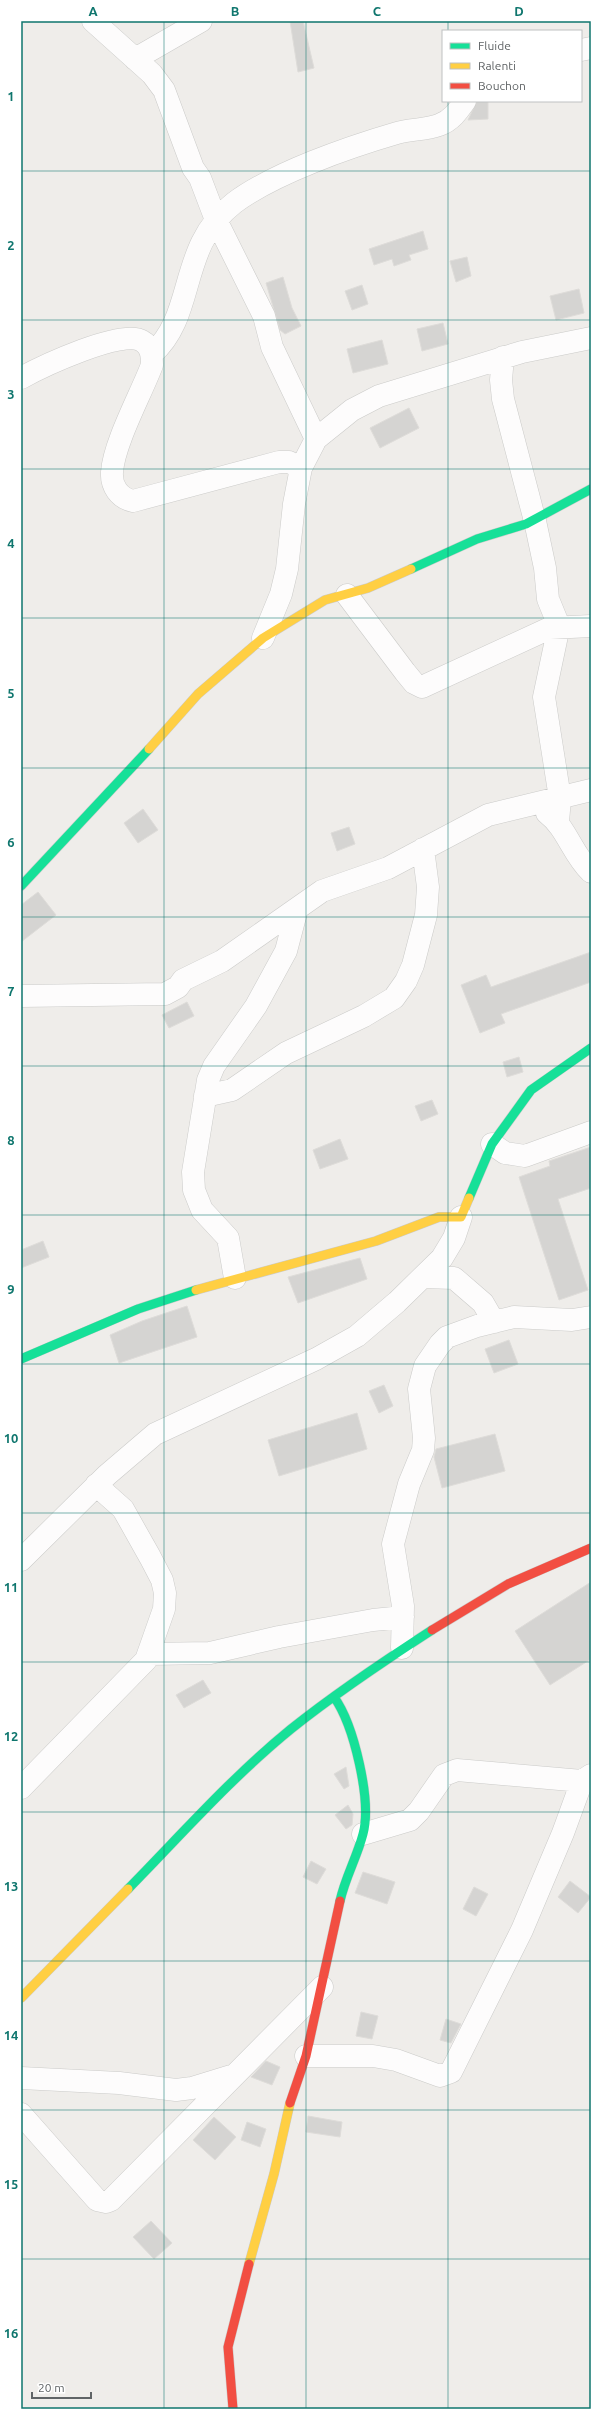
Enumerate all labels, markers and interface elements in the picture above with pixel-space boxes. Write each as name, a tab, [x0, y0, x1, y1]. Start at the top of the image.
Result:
text: A	[88, 4, 98, 18]
text: B	[231, 4, 240, 18]
text: C	[373, 4, 382, 18]
text: D	[514, 4, 524, 18]
legend	[442, 30, 582, 102]
text: Fluide	[478, 39, 511, 52]
text: Ralenti	[478, 59, 516, 72]
text: Bouchon	[478, 79, 526, 92]
text: 1	[7, 89, 15, 103]
text: 2	[7, 238, 15, 252]
text: 3	[7, 387, 15, 401]
text: 4	[7, 536, 15, 550]
text: 5	[7, 686, 15, 700]
text: 6	[7, 835, 15, 849]
text: 7	[7, 984, 15, 998]
text: 8	[7, 1133, 15, 1147]
text: 9	[7, 1282, 15, 1296]
text: 10	[4, 1431, 18, 1445]
text: 11	[4, 1580, 18, 1594]
text: 12	[4, 1729, 18, 1743]
text: 13	[4, 1879, 18, 1893]
text: 14	[4, 2028, 18, 2042]
text: 15	[4, 2177, 18, 2191]
text: 16	[4, 2326, 18, 2340]
scale bar	[32, 2374, 91, 2400]
text: 20 m	[38, 2381, 65, 2394]

